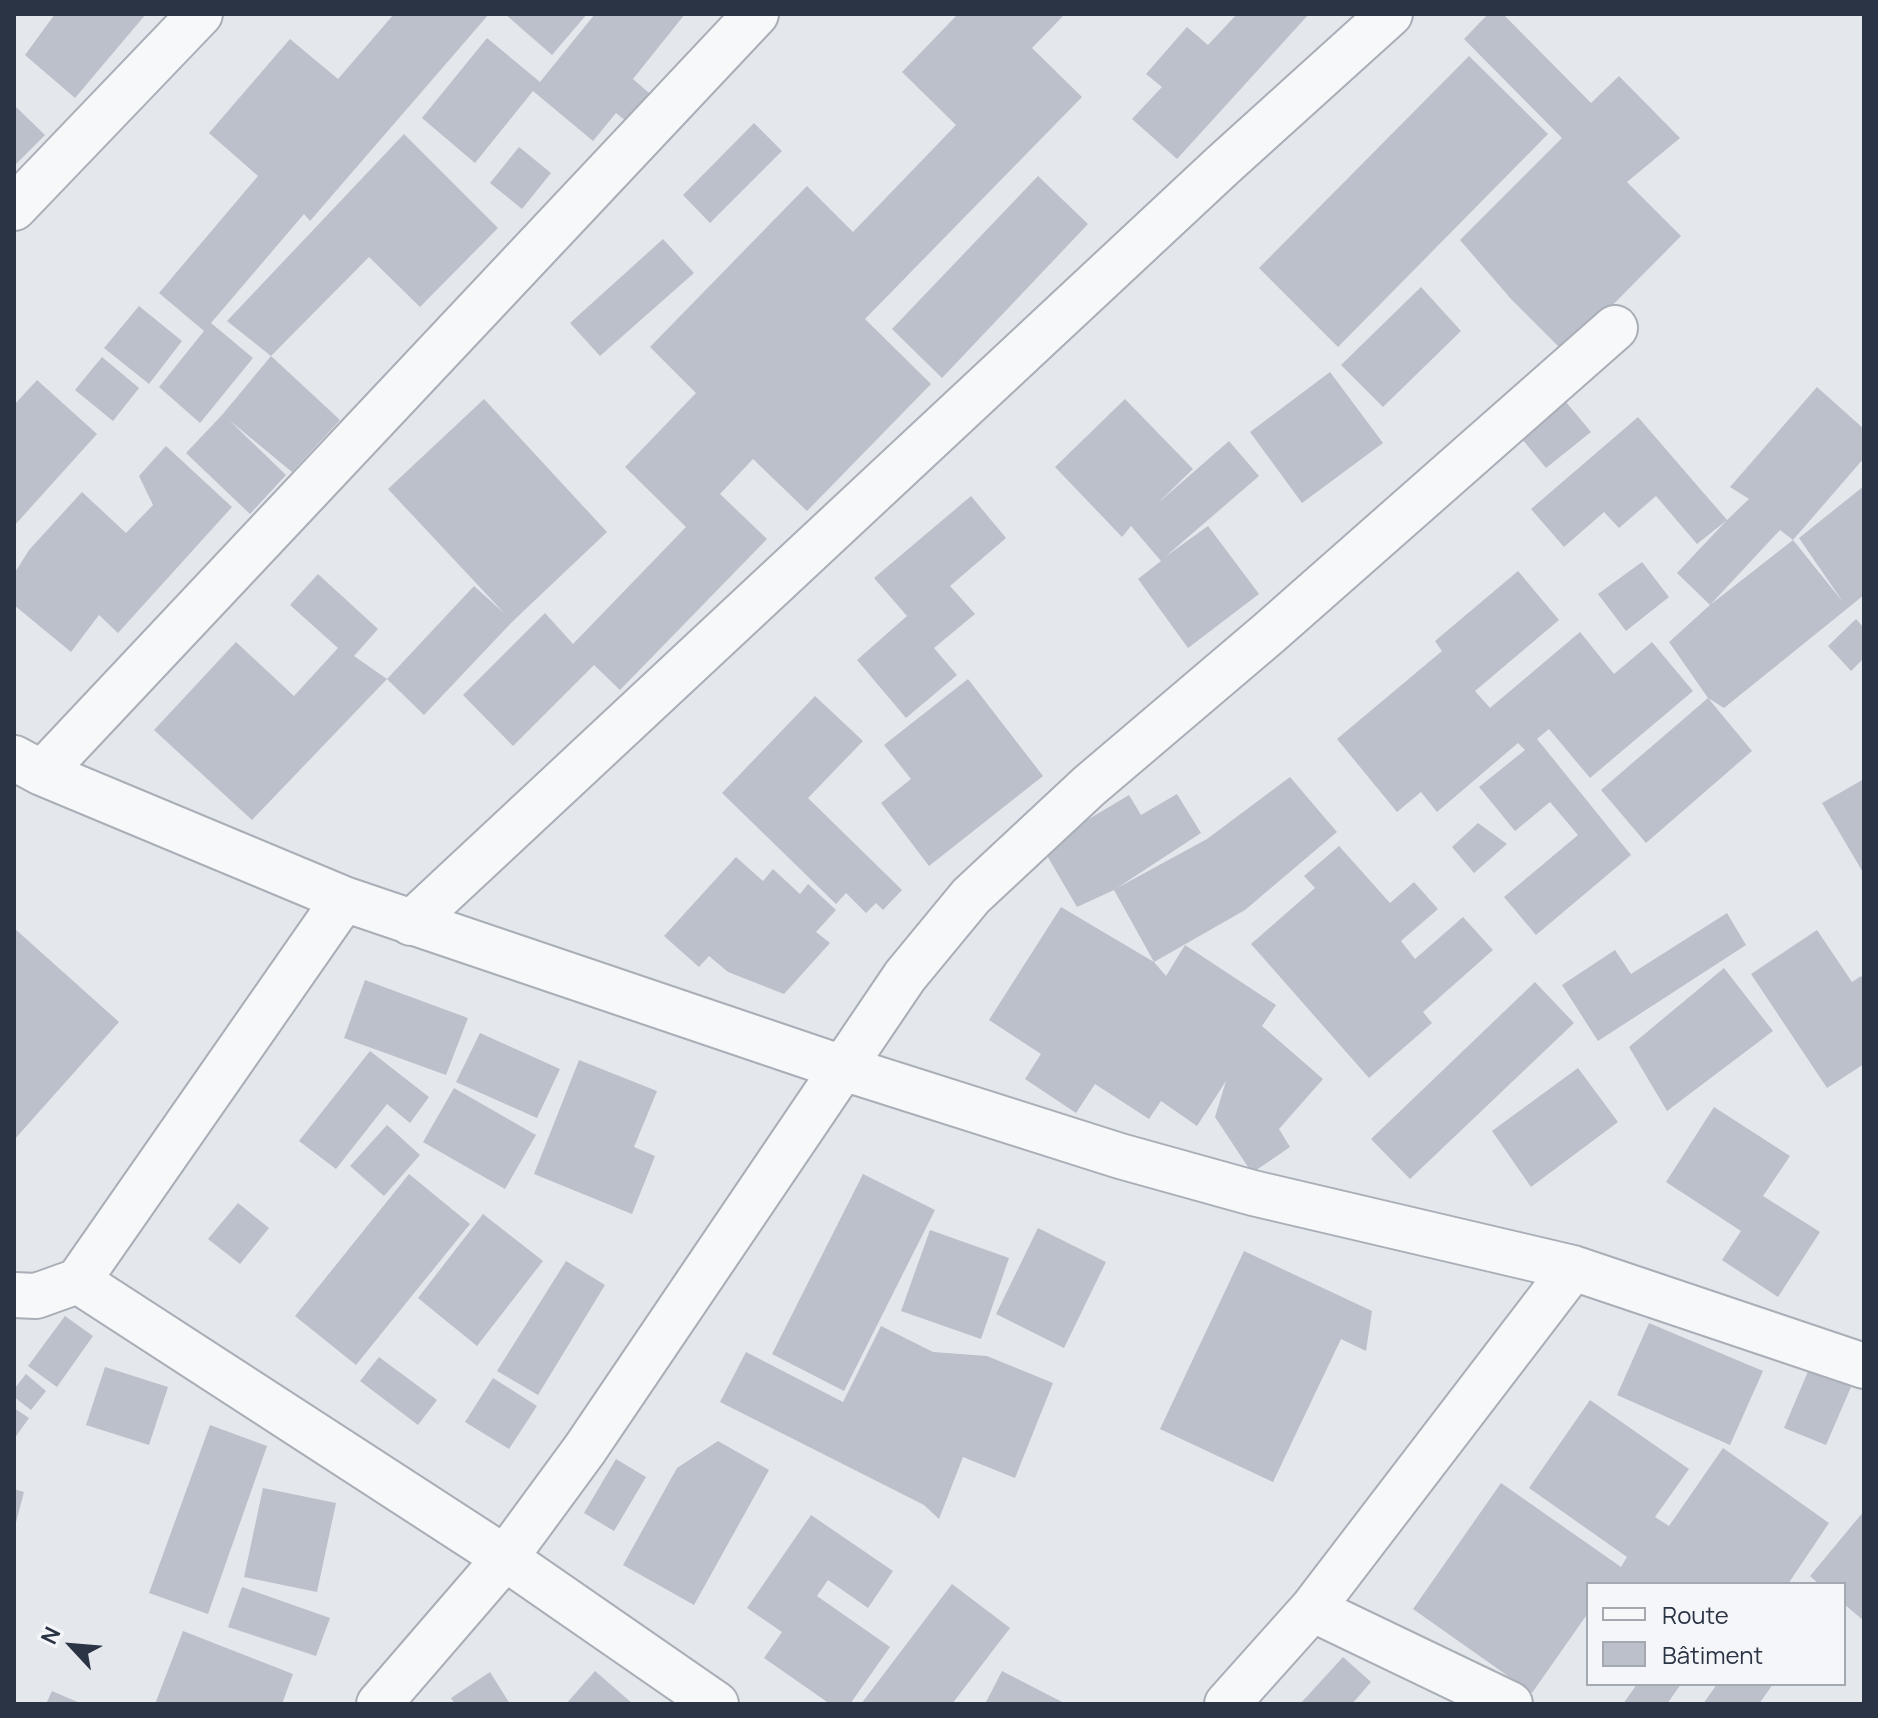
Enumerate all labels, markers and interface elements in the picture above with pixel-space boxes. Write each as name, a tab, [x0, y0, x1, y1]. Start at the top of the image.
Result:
legend	[1586, 1582, 1846, 1686]
text: Route	[1662, 1598, 1729, 1631]
north arrow	[32, 1606, 112, 1686]
text: N	[33, 1622, 67, 1649]
text: Bâtiment	[1662, 1638, 1763, 1671]

